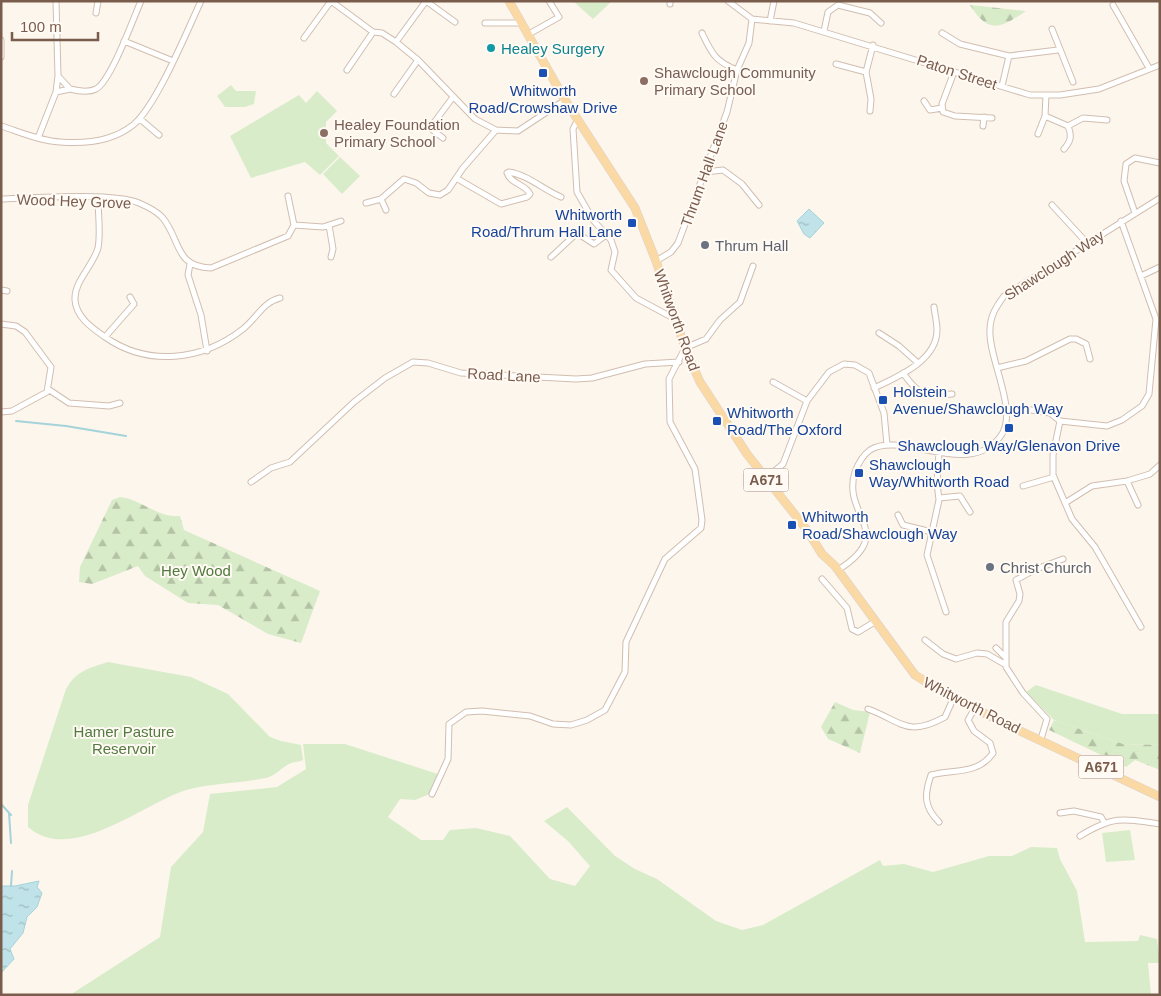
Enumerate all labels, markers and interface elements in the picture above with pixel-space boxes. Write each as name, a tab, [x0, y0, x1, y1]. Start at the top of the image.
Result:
scale bar	[12, 10, 99, 42]
text: 100 m	[20, 18, 62, 35]
place label: Healey Surgery	[501, 40, 605, 57]
marker: Healey Surgery	[485, 42, 497, 54]
street label: Paton Street	[915, 51, 1000, 93]
place label: Shawclough Community Primary School	[654, 64, 816, 98]
marker: Whitworth Road/Crowshaw Drive	[537, 67, 549, 79]
marker: Shawclough Community Primary School	[638, 75, 650, 87]
place label: Whitworth Road/Crowshaw Drive	[468, 82, 618, 116]
place label: Healey Foundation Primary School	[334, 116, 460, 150]
street label: Thrum Hall Lane	[677, 119, 731, 229]
marker: Healey Foundation Primary School	[318, 127, 330, 139]
street label: Wood Hey Grove	[16, 191, 132, 211]
place label: Whitworth Road/Thrum Hall Lane	[471, 206, 622, 240]
marker: Whitworth Road/Thrum Hall Lane	[626, 217, 638, 229]
street label: Shawclough Way	[1001, 226, 1107, 304]
place label: Thrum Hall	[715, 237, 788, 254]
marker: Thrum Hall	[699, 239, 711, 251]
street label: Whitworth Road	[651, 267, 703, 373]
street label: Road Lane	[467, 365, 541, 385]
place label: Holstein Avenue/Shawclough Way	[893, 383, 1064, 417]
marker: Holstein Avenue/Shawclough Way	[877, 394, 889, 406]
place label: Whitworth Road/The Oxford	[727, 404, 842, 438]
marker: Whitworth Road/The Oxford	[711, 415, 723, 427]
marker: Shawclough Way/Glenavon Drive	[1003, 422, 1015, 434]
place label: Shawclough Way/Glenavon Drive	[898, 437, 1120, 454]
place label: Shawclough Way/Whitworth Road	[869, 456, 1009, 490]
marker: Shawclough Way/Whitworth Road	[853, 467, 865, 479]
road number: A671	[744, 468, 788, 492]
place label: Whitworth Road/Shawclough Way	[802, 508, 958, 542]
marker: Whitworth Road/Shawclough Way	[786, 519, 798, 531]
place label: Christ Church	[1000, 559, 1092, 576]
marker: Christ Church	[984, 561, 996, 573]
park label: Hey Wood	[161, 562, 231, 579]
street label: Whitworth Road	[921, 673, 1023, 737]
park label: Hamer Pasture Reservoir	[74, 723, 174, 757]
road number: A671	[1078, 756, 1124, 779]

